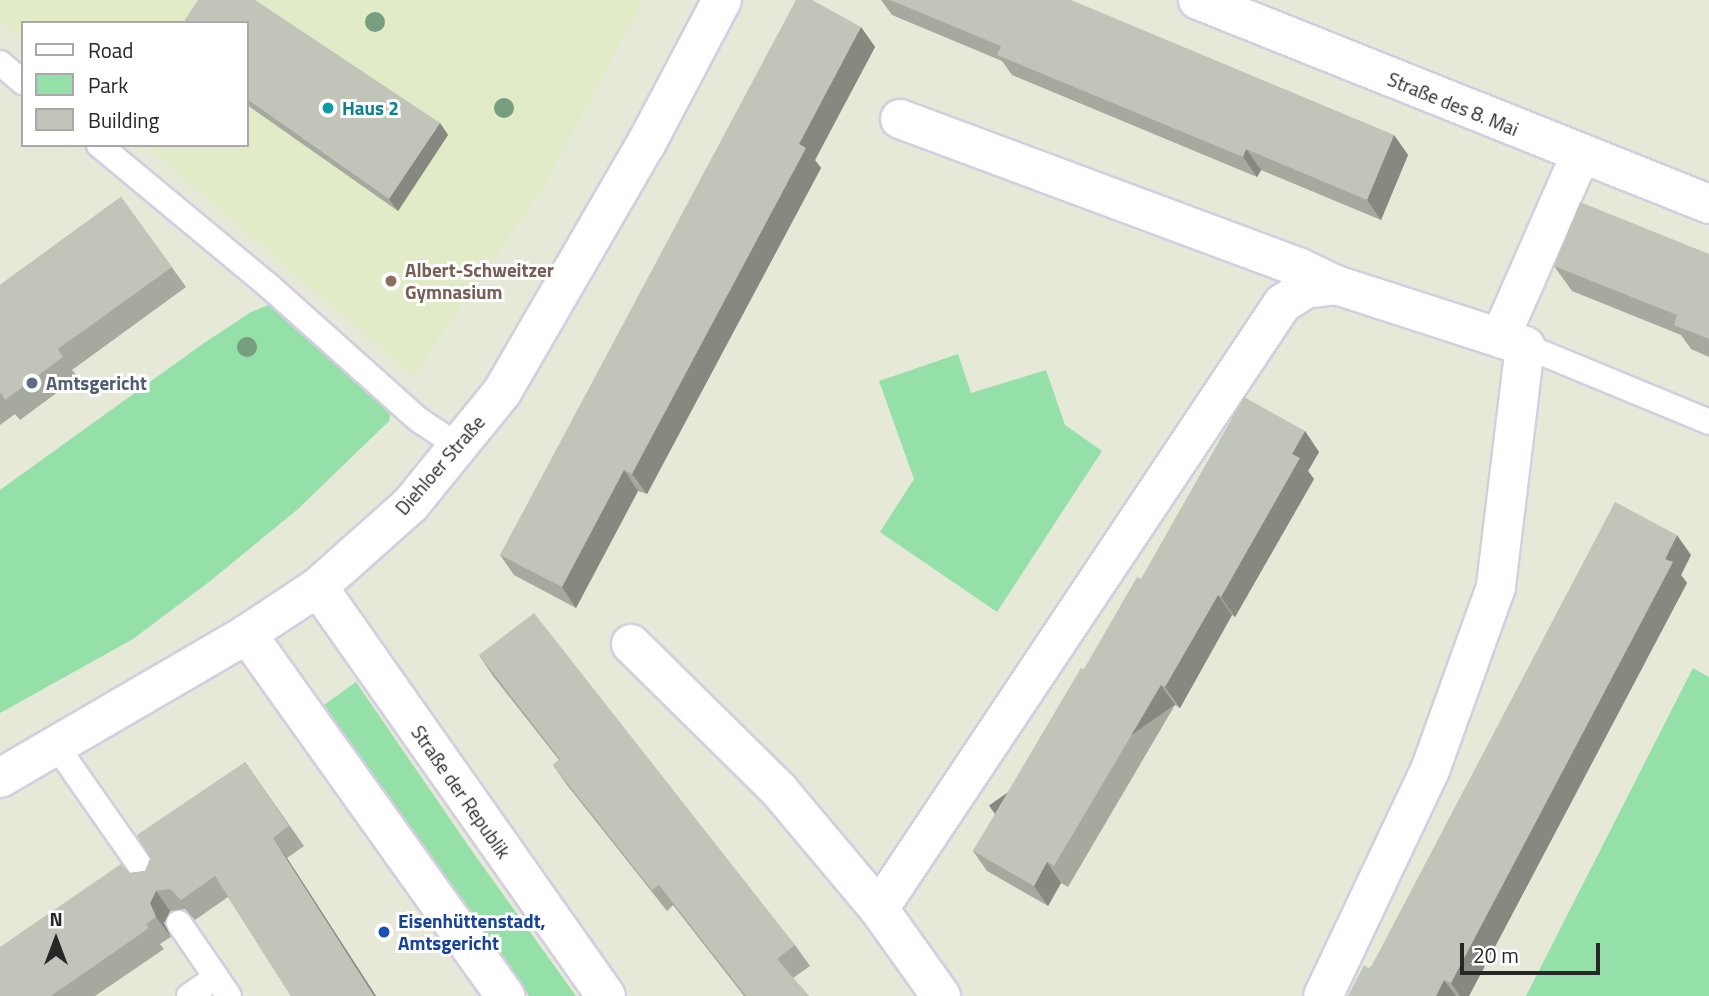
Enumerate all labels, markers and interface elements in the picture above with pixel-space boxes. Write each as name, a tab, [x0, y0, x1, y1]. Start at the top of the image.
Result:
legend	[21, 21, 248, 147]
text: Road	[88, 34, 133, 66]
street label: Straße des 8. Mai	[1384, 67, 1522, 141]
text: Park	[88, 69, 128, 101]
place label: Haus 2	[342, 97, 399, 119]
marker: Haus 2	[320, 100, 336, 116]
text: Building	[88, 104, 159, 136]
place label: Albert-Schweitzer Gymnasium	[405, 259, 554, 303]
marker: Albert-Schweitzer Gymnasium	[383, 273, 399, 289]
place label: Amtsgericht	[46, 372, 147, 394]
marker: Amtsgericht	[24, 375, 40, 391]
street label: Diehloer Straße	[391, 411, 489, 519]
street label: Straße der Republik	[407, 721, 515, 863]
text: N	[49, 904, 63, 933]
north arrow	[21, 905, 91, 975]
place label: Eisenhüttenstadt, Amtsgericht	[398, 910, 546, 954]
marker: Eisenhüttenstadt, Amtsgericht	[376, 924, 392, 940]
scale bar	[1464, 930, 1604, 974]
text: 20 m	[1473, 939, 1519, 971]

